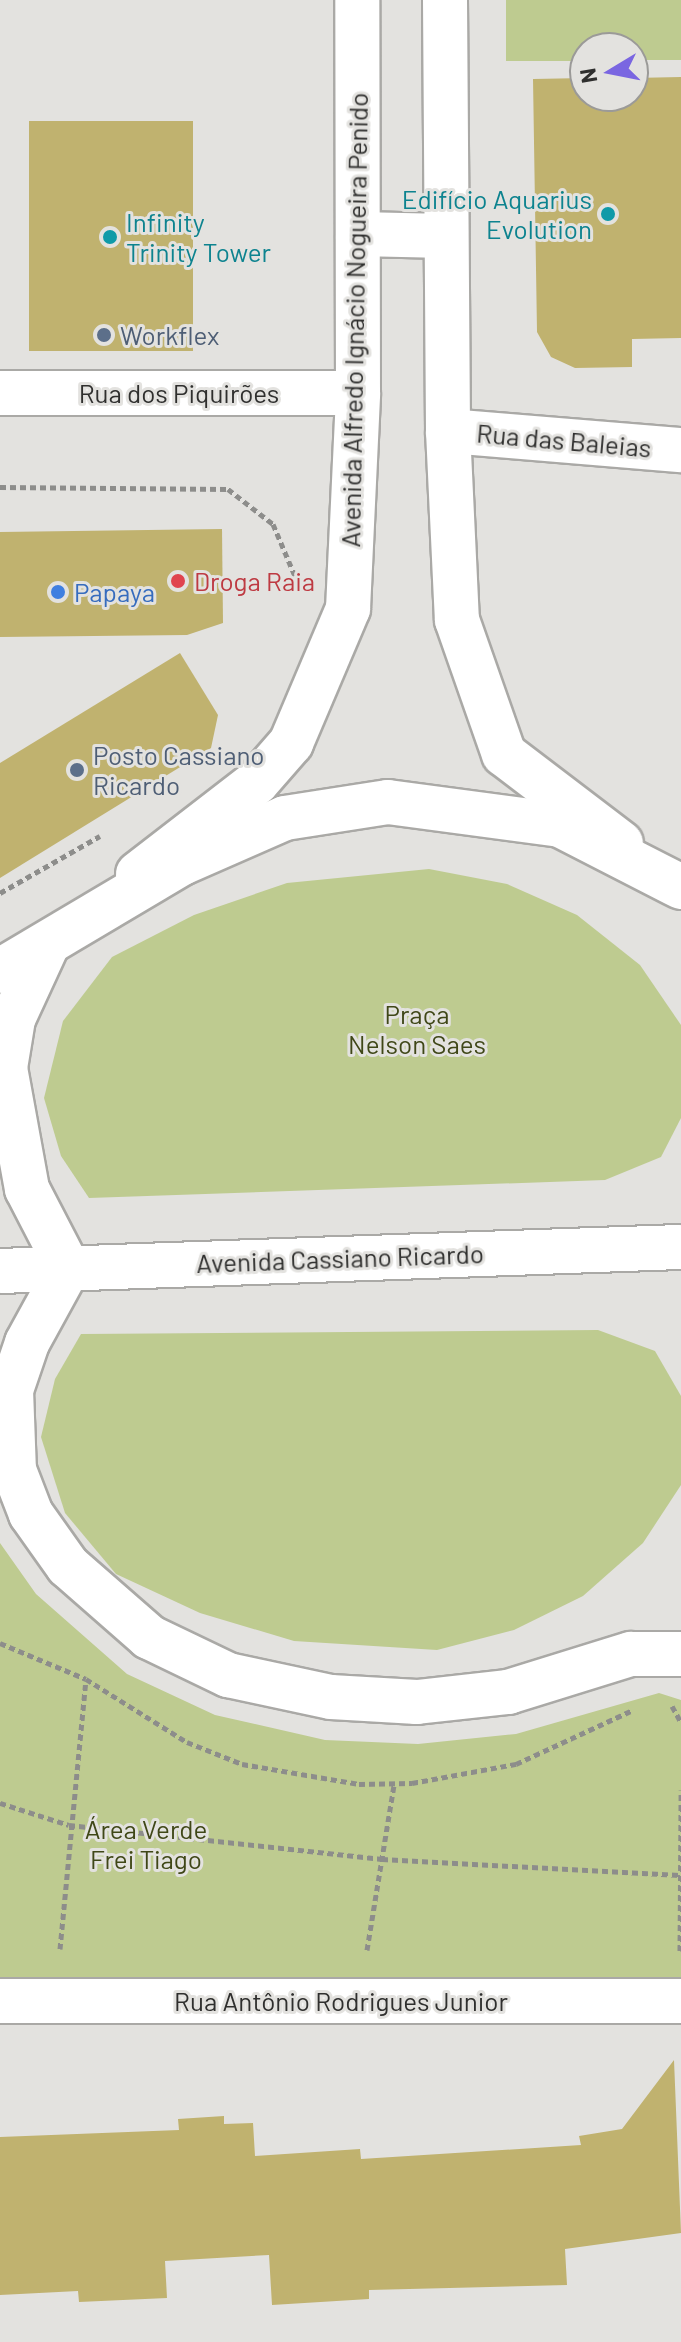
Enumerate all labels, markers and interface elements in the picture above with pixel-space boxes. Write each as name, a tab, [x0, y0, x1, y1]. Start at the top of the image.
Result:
north arrow	[569, 32, 649, 112]
text: N	[573, 66, 601, 85]
street label: Avenida Alfredo Ignácio Nogueira Penido	[334, 92, 374, 548]
place label: Edifício Aquarius Evolution	[402, 183, 592, 244]
marker: Edifício Aquarius Evolution	[599, 205, 617, 223]
place label: Infinity Trinity Tower	[126, 206, 271, 268]
marker: Infinity Trinity Tower	[101, 228, 119, 246]
place label: Workflex	[120, 319, 219, 351]
marker: Workflex	[95, 326, 113, 344]
street label: Rua dos Piquirões	[79, 377, 279, 409]
street label: Rua das Baleias	[475, 417, 653, 463]
place label: Droga Raia	[194, 565, 315, 597]
marker: Droga Raia	[169, 572, 187, 590]
place label: Papaya	[74, 576, 155, 608]
marker: Papaya	[49, 583, 67, 601]
place label: Posto Cassiano Ricardo	[93, 739, 264, 800]
marker: Posto Cassiano Ricardo	[68, 761, 86, 779]
park label: Praça Nelson Saes	[348, 998, 486, 1060]
street label: Avenida Cassiano Ricardo	[196, 1237, 484, 1279]
park label: Área Verde Frei Tiago	[85, 1813, 207, 1874]
street label: Rua Antônio Rodrigues Junior	[174, 1985, 508, 2017]

